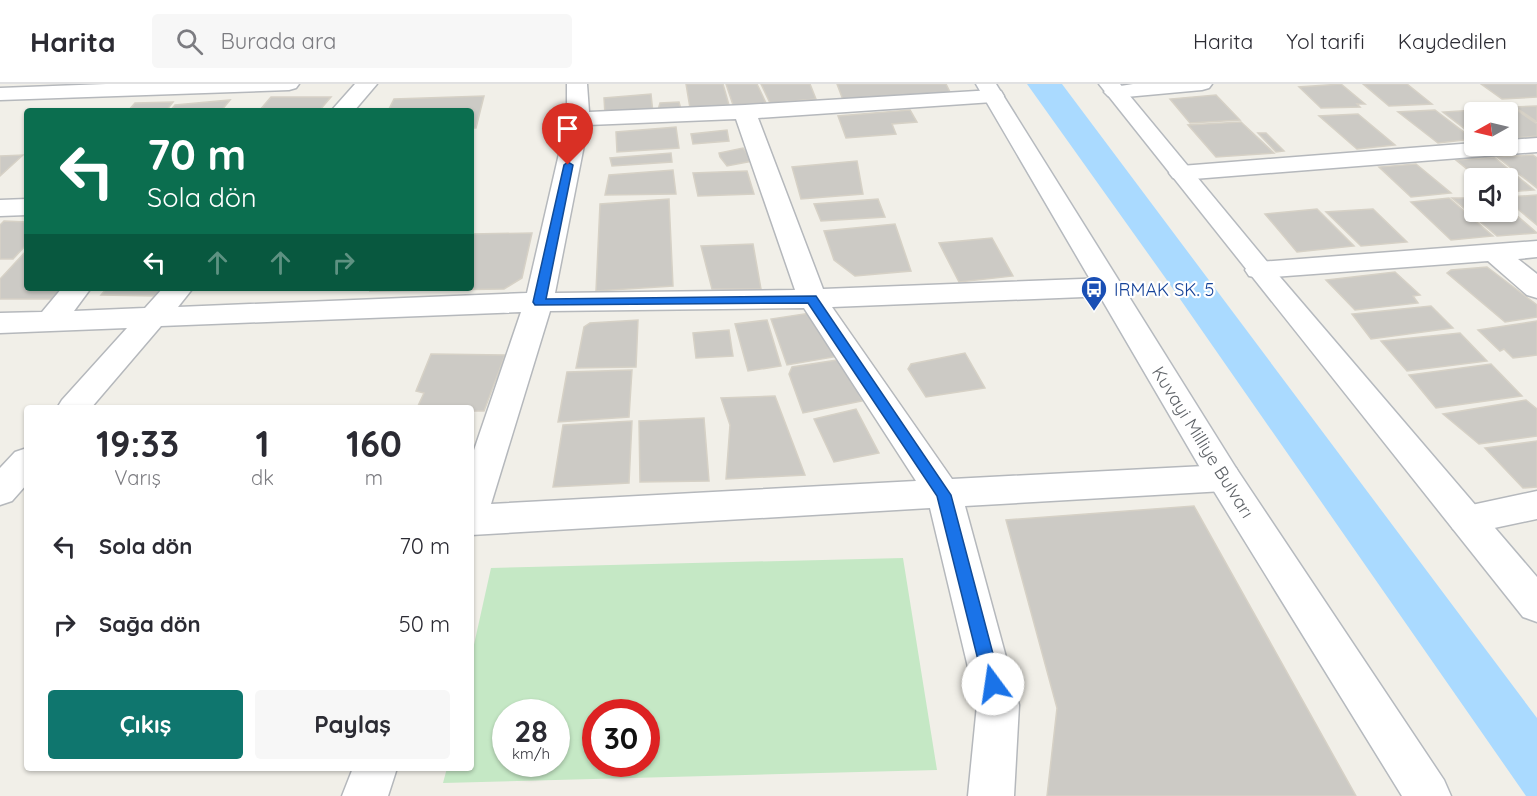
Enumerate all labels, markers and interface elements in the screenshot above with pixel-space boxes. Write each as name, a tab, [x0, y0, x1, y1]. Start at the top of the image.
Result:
search box	[152, 14, 572, 68]
text: Harita	[30, 24, 116, 59]
icon: search	[173, 25, 206, 58]
text: Burada ara	[221, 27, 336, 55]
text: Harita	[1193, 28, 1253, 54]
text: Yol tarifi	[1286, 28, 1365, 54]
text: Kaydedilen	[1398, 28, 1507, 54]
north arrow	[1464, 102, 1518, 156]
map controls	[1464, 102, 1518, 222]
pin	[542, 103, 593, 165]
icon: arrive	[551, 112, 584, 145]
text: 70 m	[147, 128, 246, 181]
icon: left	[48, 132, 126, 210]
button: sound	[1464, 168, 1518, 222]
text: Sola dön	[147, 180, 257, 214]
icon: left	[138, 246, 171, 279]
icon: ahead	[201, 246, 234, 279]
icon: ahead	[264, 246, 297, 279]
icon: right	[327, 246, 360, 279]
bus stop icon: IRMAK SK. 5	[1079, 274, 1109, 312]
place label: IRMAK SK. 5	[1114, 278, 1214, 301]
street label: Kuvayi Milliye Bulvarı	[1147, 362, 1259, 522]
text: 19:33	[96, 421, 179, 466]
text: 1	[255, 421, 269, 466]
text: 160	[346, 421, 402, 466]
text: Varış	[114, 465, 161, 490]
text: dk	[251, 465, 274, 490]
text: m	[365, 465, 383, 490]
icon: left	[48, 530, 81, 563]
text: Sola dön	[99, 532, 192, 560]
text: 70 m	[400, 532, 450, 560]
icon: right	[48, 608, 81, 641]
text: Sağa dön	[99, 610, 201, 638]
text: 50 m	[399, 610, 450, 638]
position arrow	[961, 652, 1025, 716]
button: Çıkış	[48, 690, 243, 759]
button: Paylaş	[255, 690, 450, 759]
speed limit sign: 30	[582, 699, 660, 777]
text: 28	[514, 712, 548, 750]
text: km/h	[512, 744, 550, 763]

